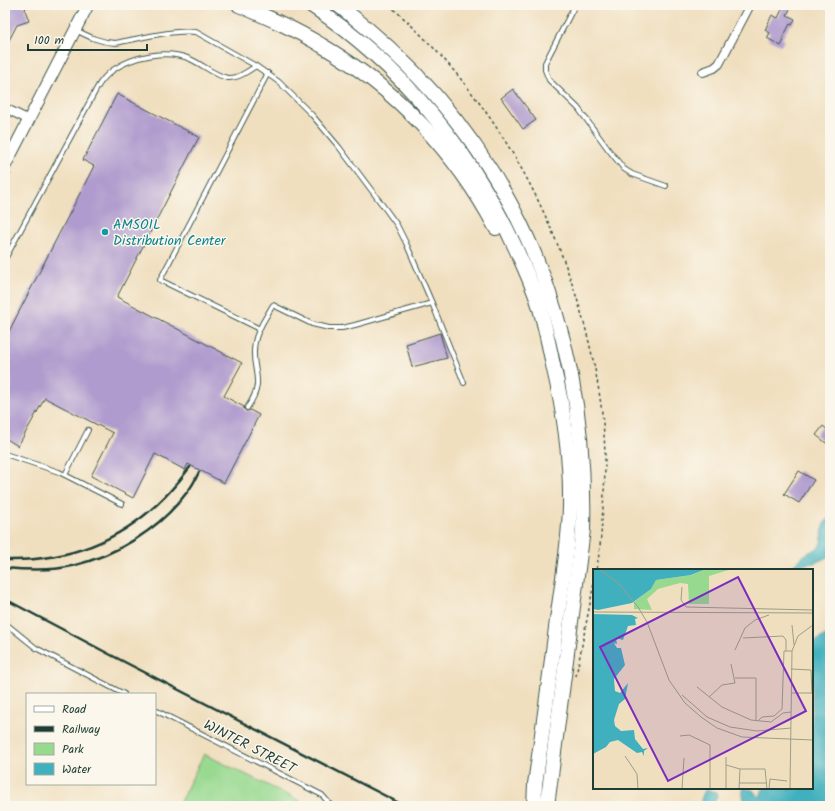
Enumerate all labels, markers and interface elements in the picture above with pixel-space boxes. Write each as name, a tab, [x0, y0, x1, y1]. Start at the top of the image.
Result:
scale bar	[28, 26, 147, 52]
text: 100 m	[34, 31, 65, 50]
place label: AMSOIL Distribution Center	[113, 214, 227, 252]
marker: AMSOIL Distribution Center	[100, 227, 110, 237]
inset map	[593, 569, 813, 789]
legend	[26, 693, 156, 785]
text: Road	[62, 700, 87, 719]
street label: WINTER STREET	[199, 714, 301, 780]
text: Railway	[62, 720, 100, 739]
text: Park	[62, 740, 84, 759]
text: Water	[62, 760, 92, 779]

